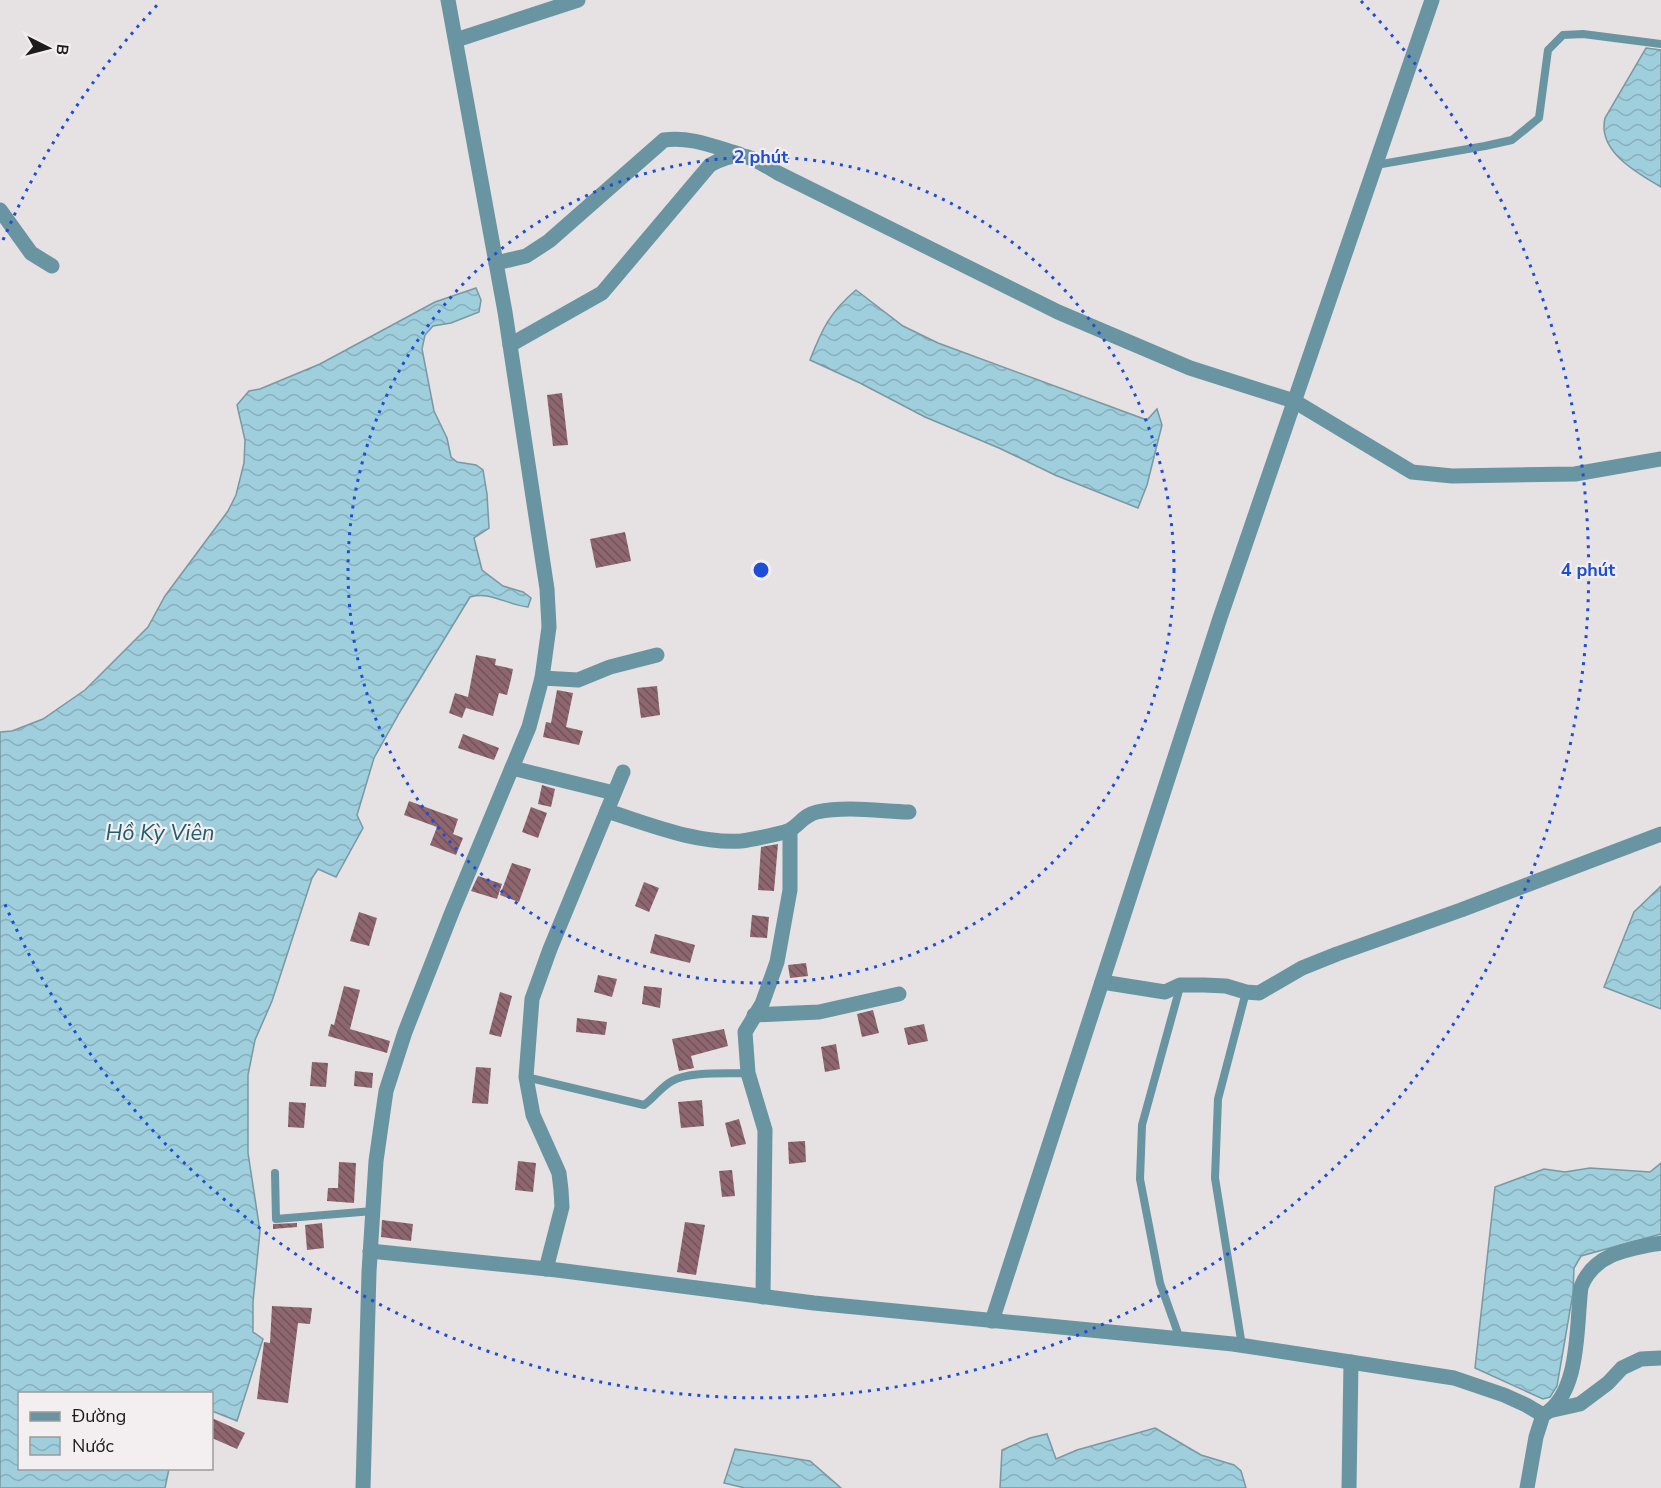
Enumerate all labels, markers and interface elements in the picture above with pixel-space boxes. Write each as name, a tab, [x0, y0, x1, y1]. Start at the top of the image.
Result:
north arrow	[18, 18, 78, 78]
text: B	[50, 43, 73, 56]
text: 2 phút	[734, 145, 788, 169]
text: 4 phút	[1561, 558, 1615, 582]
centre of rings	[751, 560, 771, 580]
water label: Hồ Kỳ Viên	[105, 818, 215, 848]
legend	[18, 1392, 213, 1470]
text: Đường	[71, 1404, 126, 1428]
text: Nước	[72, 1434, 114, 1458]

